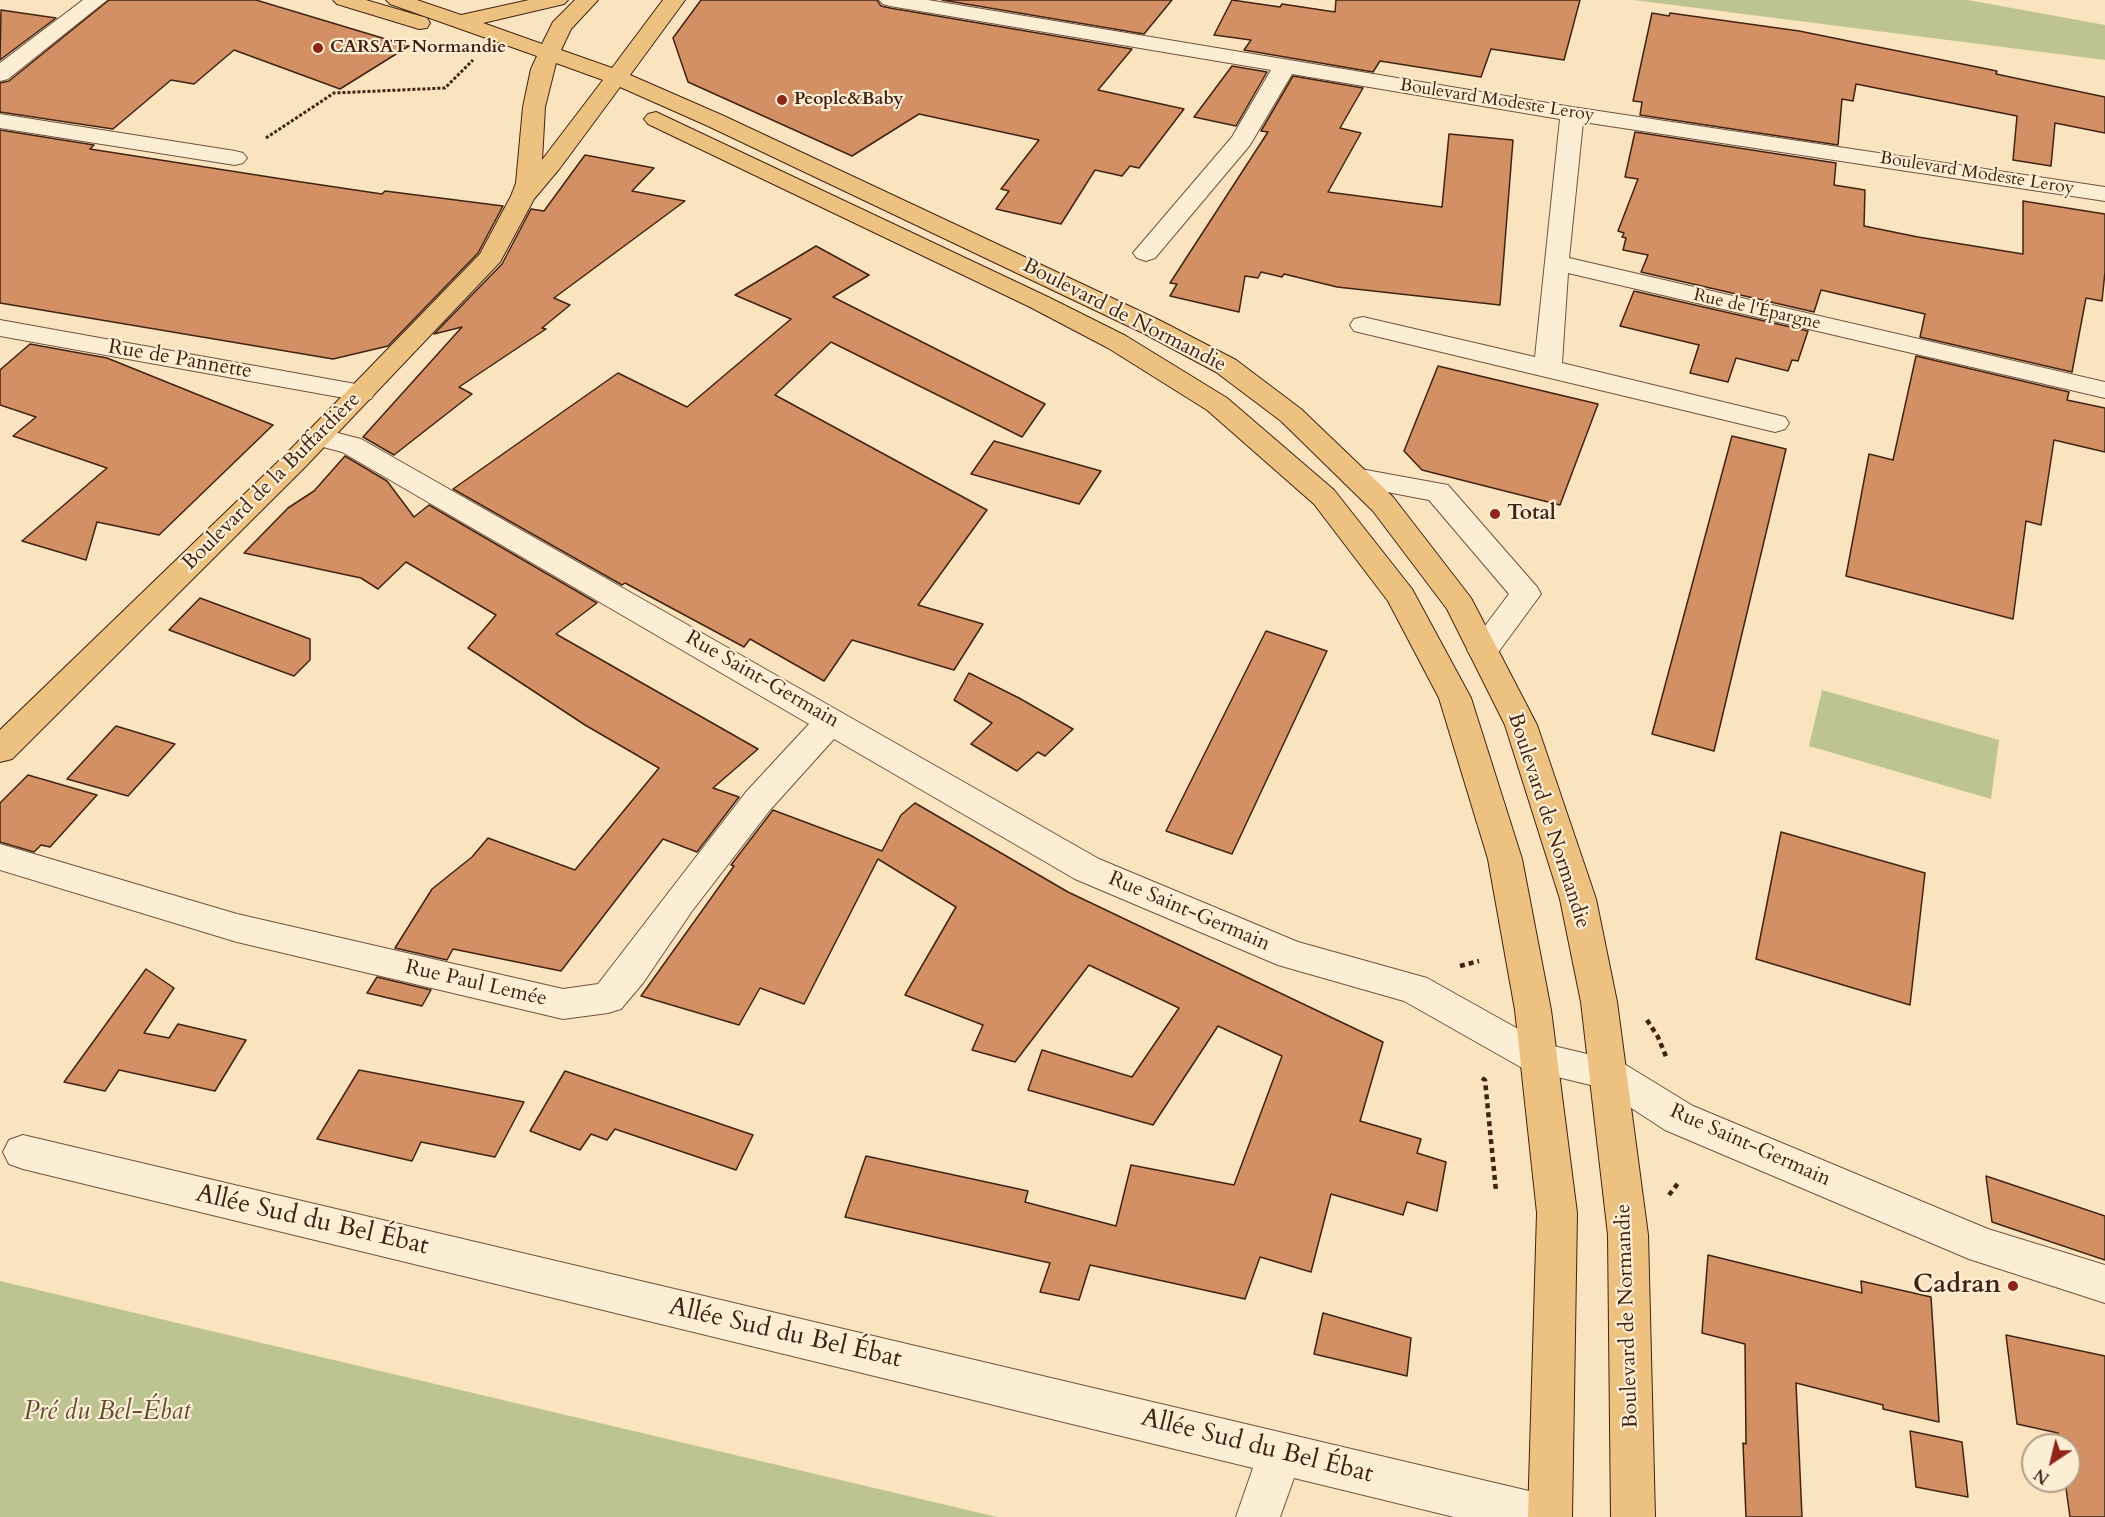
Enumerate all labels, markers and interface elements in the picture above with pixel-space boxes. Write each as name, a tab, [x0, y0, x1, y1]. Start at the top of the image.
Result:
place label: CARSAT Normandie	[330, 37, 506, 59]
marker: CARSAT Normandie	[311, 41, 325, 55]
street label: Boulevard Modeste Leroy	[1398, 75, 1596, 127]
place label: People&Baby	[794, 89, 903, 111]
marker: People&Baby	[775, 93, 789, 107]
street label: Boulevard Modeste Leroy	[1878, 148, 2076, 200]
street label: Boulevard de Normandie	[1018, 254, 1230, 378]
street label: Rue de l'Épargne	[1691, 285, 1823, 335]
street label: Rue de Pannette	[106, 335, 254, 385]
street label: Boulevard de la Buffardière	[178, 388, 366, 576]
place label: Total	[1507, 501, 1556, 527]
marker: Total	[1488, 507, 1502, 521]
street label: Rue Saint-Germain	[681, 626, 843, 734]
street label: Boulevard de Normandie	[1501, 710, 1595, 932]
street label: Rue Saint-Germain	[1104, 867, 1274, 957]
street label: Rue Paul Lemée	[403, 955, 549, 1013]
street label: Rue Saint-Germain	[1666, 1099, 1834, 1193]
street label: Allée Sud du Bel Ébat	[193, 1179, 431, 1263]
street label: Boulevard de Normandie	[1611, 1203, 1645, 1429]
place label: Cadran	[1913, 1270, 2001, 1302]
marker: Cadran	[2006, 1279, 2020, 1293]
street label: Allée Sud du Bel Ébat	[666, 1292, 904, 1376]
park label: Pré du Bel-Ébat	[24, 1397, 190, 1429]
street label: Allée Sud du Bel Ébat	[1138, 1403, 1376, 1491]
north arrow	[2021, 1433, 2081, 1493]
text: N	[2030, 1463, 2054, 1489]

